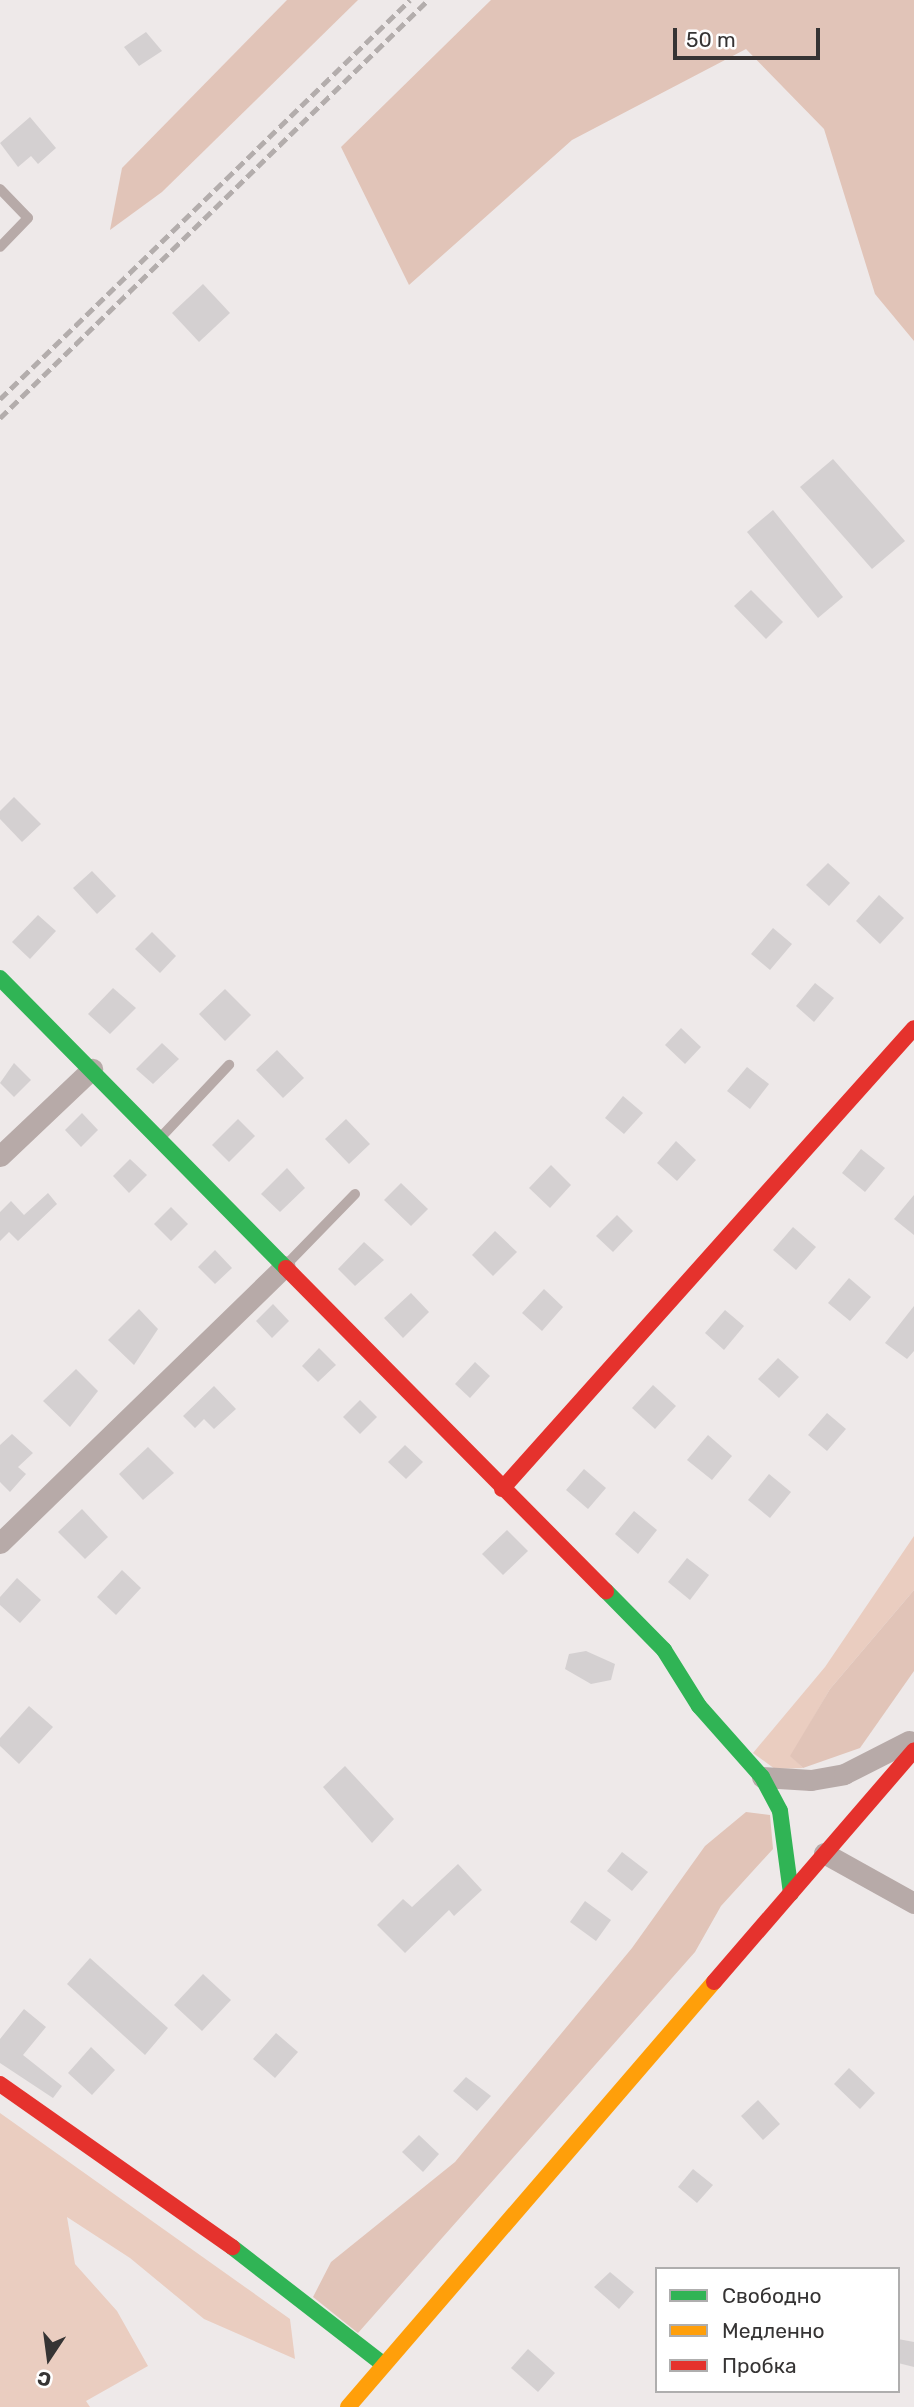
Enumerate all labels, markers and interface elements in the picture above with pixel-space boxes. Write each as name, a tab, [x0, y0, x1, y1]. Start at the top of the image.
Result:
scale bar	[676, 14, 823, 58]
text: 50 m	[686, 27, 736, 52]
legend	[655, 2267, 900, 2393]
text: Свободно	[722, 2283, 822, 2308]
text: Медленно	[722, 2318, 825, 2343]
north arrow	[14, 2323, 84, 2393]
text: Пробка	[722, 2353, 797, 2378]
text: С	[35, 2366, 53, 2392]

